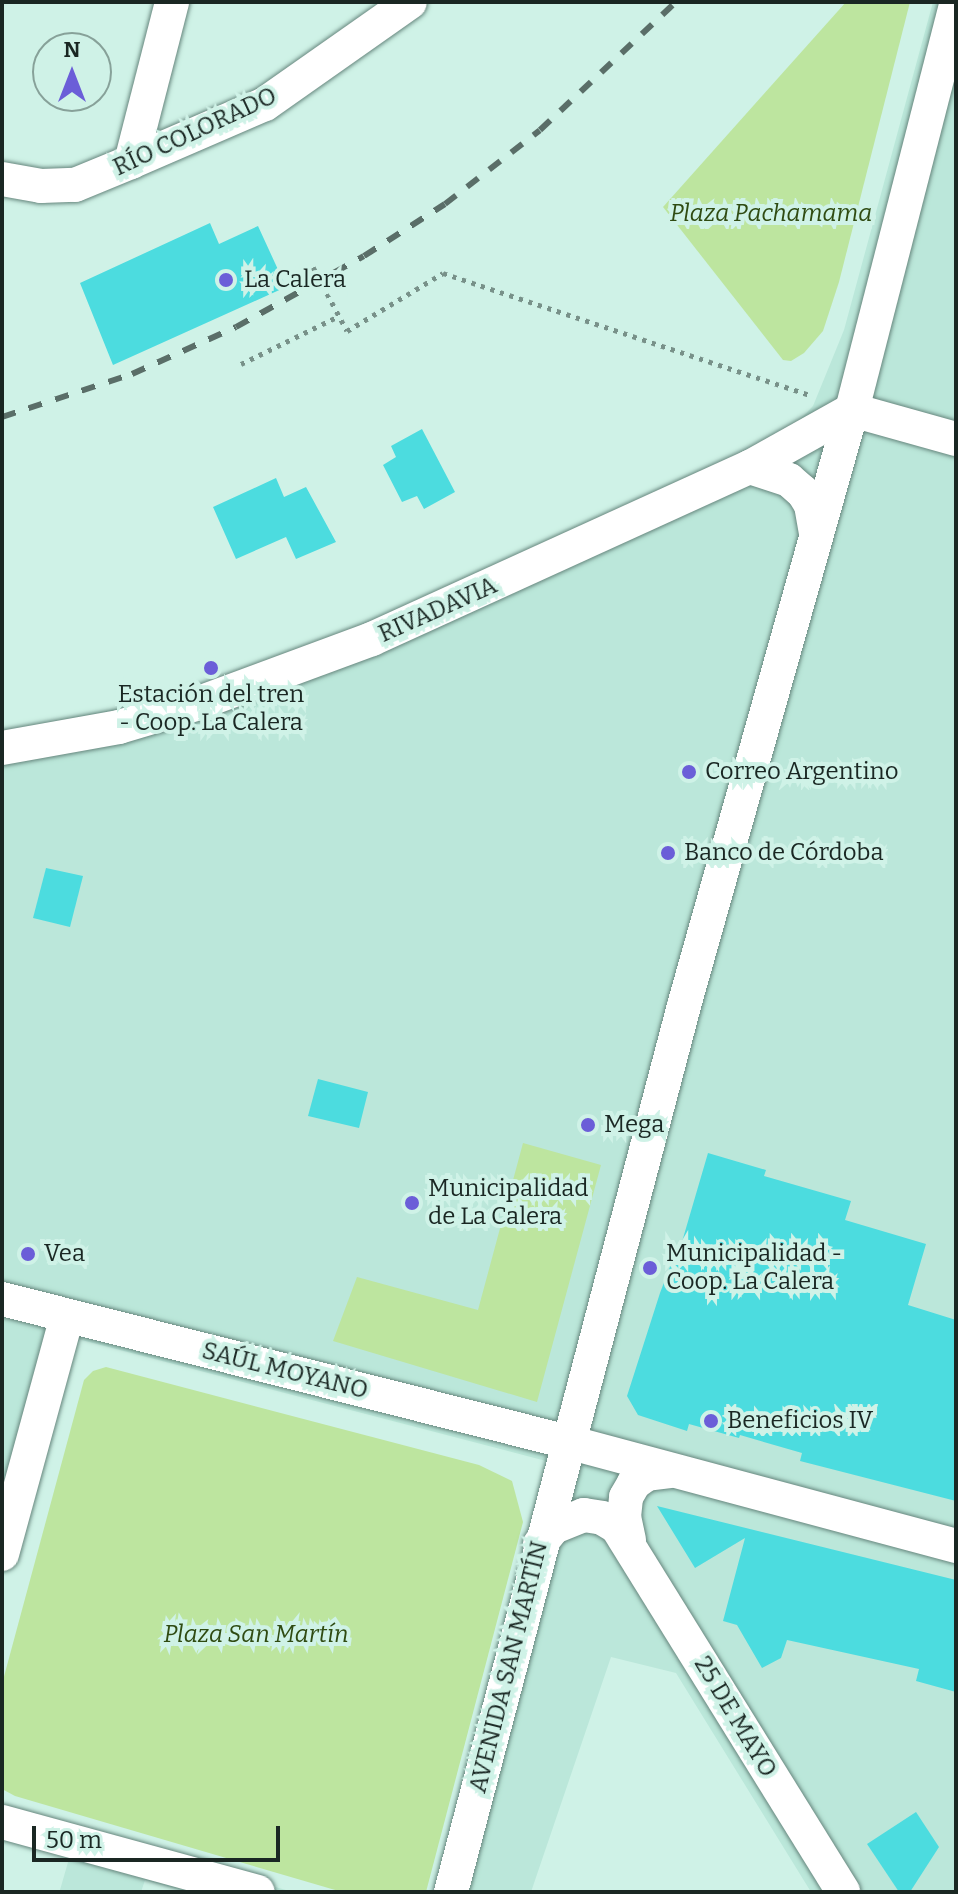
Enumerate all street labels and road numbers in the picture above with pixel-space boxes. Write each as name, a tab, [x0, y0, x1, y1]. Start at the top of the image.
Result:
street label: RÍO COLORADO	[109, 82, 281, 182]
street label: RIVADAVIA	[374, 571, 502, 649]
street label: SAÚL MOYANO	[199, 1336, 371, 1406]
street label: AVENIDA SAN MARTÍN	[464, 1538, 554, 1796]
street label: 25 DE MAYO	[688, 1651, 782, 1783]

